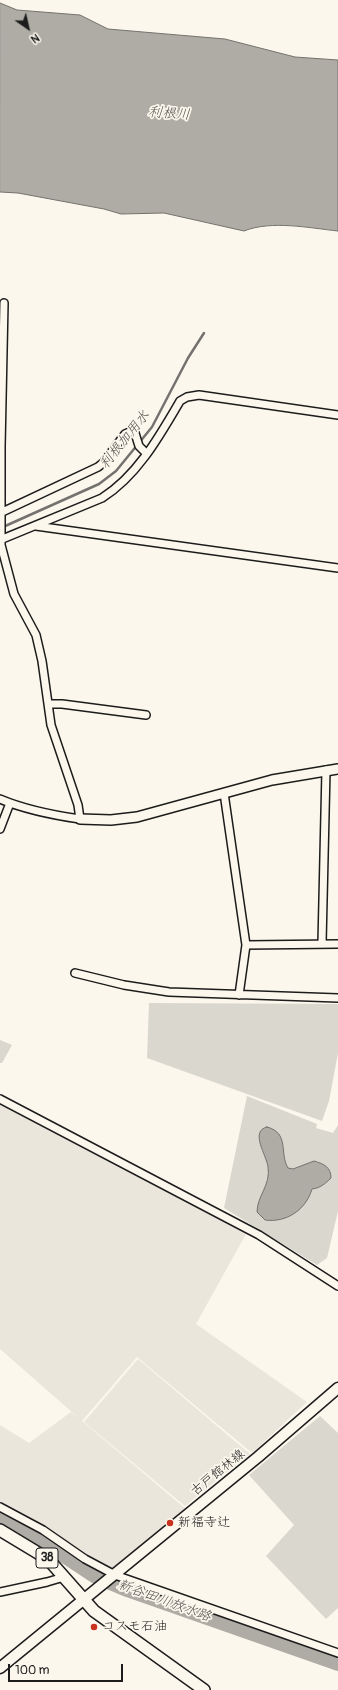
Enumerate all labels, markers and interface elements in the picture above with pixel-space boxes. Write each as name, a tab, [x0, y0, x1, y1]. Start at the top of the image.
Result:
north arrow	[8, 8, 48, 48]
text: N	[28, 31, 42, 46]
water label: 利根川	[147, 104, 191, 124]
water label: 利根加用水	[96, 408, 154, 472]
street label: 古戸館林線	[188, 1446, 248, 1500]
place label: 新福寺辻	[178, 1515, 230, 1531]
marker: 新福寺辻	[165, 1518, 175, 1528]
road number: 38	[36, 1548, 58, 1568]
water label: 新谷田川放水路	[115, 1576, 213, 1626]
place label: コスモ石油	[102, 1619, 167, 1635]
marker: コスモ石油	[89, 1622, 99, 1632]
scale bar	[10, 1656, 125, 1682]
text: 100 m	[15, 1663, 49, 1678]

